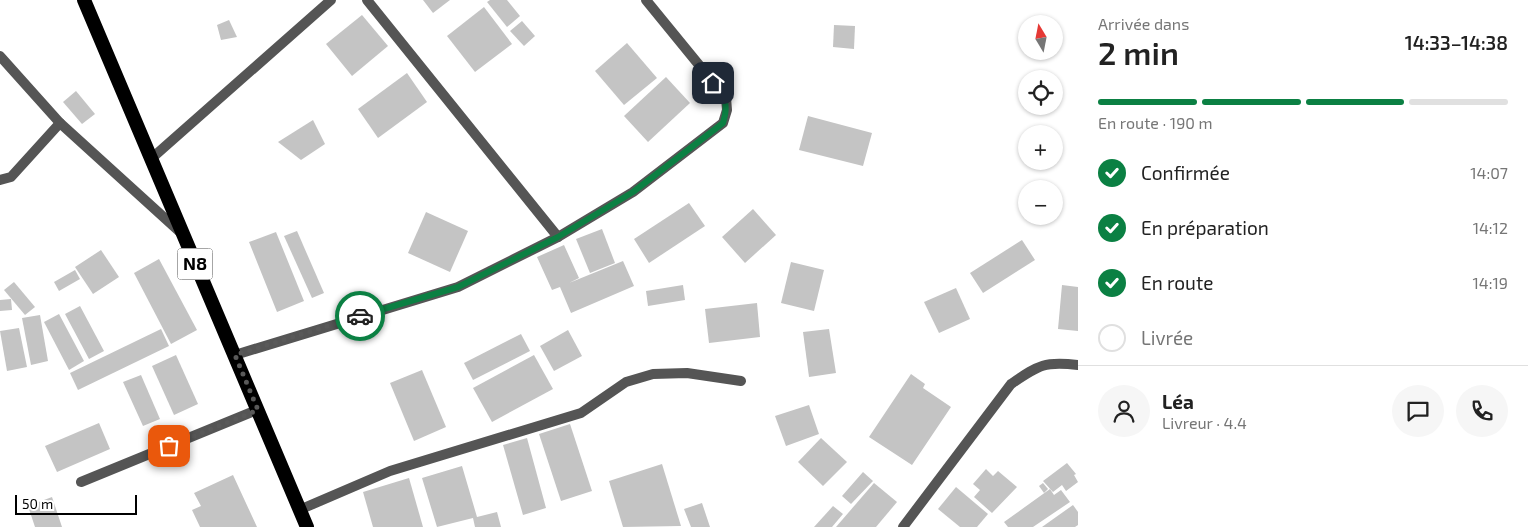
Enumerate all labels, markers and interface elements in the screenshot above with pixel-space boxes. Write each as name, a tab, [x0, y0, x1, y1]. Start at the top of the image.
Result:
text: Arrivée dans	[1098, 14, 1189, 33]
north arrow	[1018, 15, 1062, 60]
map controls	[1018, 15, 1063, 225]
text: 14:33–14:38	[1405, 31, 1508, 54]
text: 2 min	[1098, 33, 1179, 71]
pin	[692, 62, 734, 104]
icon: home	[699, 69, 727, 97]
button: locate	[1018, 70, 1063, 115]
text: En route · 190 m	[1098, 113, 1213, 132]
button: +	[1018, 125, 1063, 170]
icon: check	[1098, 159, 1126, 187]
text: Confirmée	[1141, 161, 1230, 184]
text: 14:07	[1470, 163, 1508, 182]
button: −	[1018, 180, 1063, 225]
icon: check	[1098, 214, 1126, 242]
text: En préparation	[1141, 216, 1269, 239]
text: 14:12	[1473, 218, 1508, 237]
road number: N8	[178, 248, 212, 280]
icon: check	[1098, 269, 1126, 297]
text: En route	[1141, 271, 1213, 294]
text: 14:19	[1472, 273, 1508, 292]
courier	[335, 291, 385, 341]
icon: car	[346, 302, 374, 330]
text: Livrée	[1141, 326, 1193, 349]
button: person	[1098, 385, 1150, 437]
button: chat	[1392, 385, 1444, 437]
button: phone	[1456, 385, 1508, 437]
text: Léa	[1162, 390, 1194, 413]
text: Livreur · 4.4	[1162, 413, 1247, 432]
pin	[148, 425, 190, 467]
icon: bag	[155, 432, 183, 460]
scale bar	[15, 492, 138, 515]
text: 50 m	[22, 495, 53, 512]

